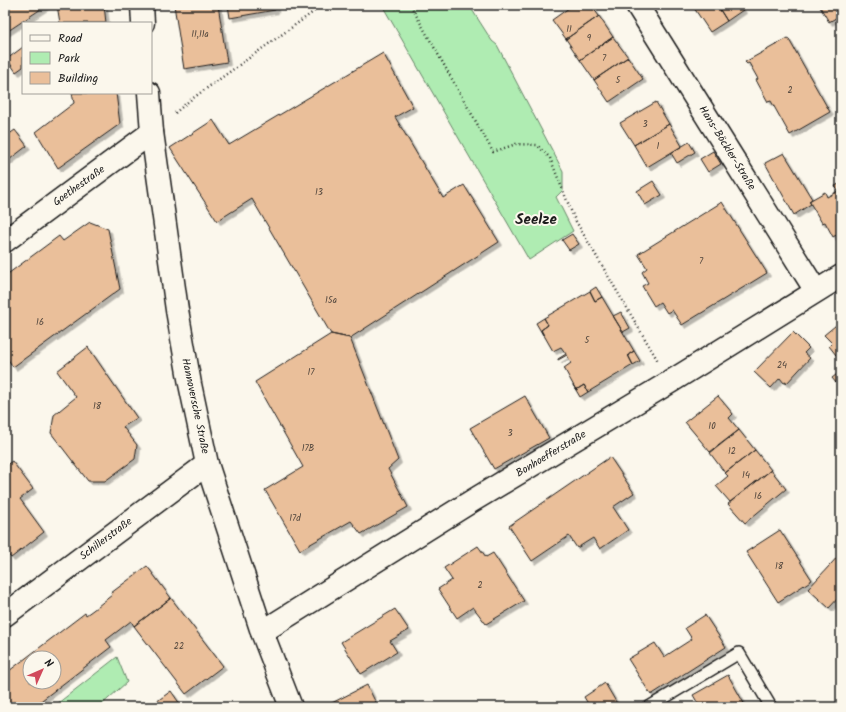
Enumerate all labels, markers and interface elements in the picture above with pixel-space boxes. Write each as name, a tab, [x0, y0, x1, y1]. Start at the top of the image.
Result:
legend	[22, 22, 152, 94]
house number: 11	[566, 22, 572, 37]
house number: 11,11a	[191, 27, 209, 42]
text: Road	[58, 29, 83, 48]
house number: 9	[587, 31, 592, 46]
text: Park	[58, 49, 80, 68]
house number: 7	[602, 51, 607, 66]
text: Building	[58, 69, 98, 88]
house number: 5	[616, 73, 622, 88]
house number: 2	[787, 83, 793, 98]
street label: Hans-Böckler-Straße	[694, 102, 760, 194]
house number: 3	[642, 117, 648, 132]
house number: 1	[657, 139, 660, 154]
street label: Goethestraße	[49, 161, 109, 211]
house number: 13	[315, 185, 323, 200]
district label: Seelze	[515, 208, 557, 232]
house number: 7	[699, 254, 704, 269]
house number: 15a	[325, 293, 337, 308]
house number: 16	[36, 315, 44, 330]
house number: 5	[585, 333, 591, 348]
street label: Hannoversche Straße	[176, 356, 214, 456]
house number: 24	[777, 358, 787, 373]
house number: 17	[308, 365, 315, 380]
house number: 18	[93, 399, 102, 414]
house number: 10	[708, 419, 716, 434]
house number: 3	[507, 426, 513, 441]
street label: Bonhoefferstraße	[512, 426, 590, 482]
house number: 17B	[302, 441, 315, 456]
house number: 12	[728, 444, 736, 459]
house number: 14	[742, 468, 750, 483]
house number: 16	[754, 489, 762, 504]
house number: 17d	[289, 511, 301, 526]
street label: Schillerstraße	[76, 513, 136, 565]
house number: 18	[775, 559, 784, 574]
house number: 2	[477, 578, 483, 593]
house number: 22	[174, 639, 184, 654]
north arrow	[22, 650, 62, 690]
text: N	[40, 655, 57, 672]

